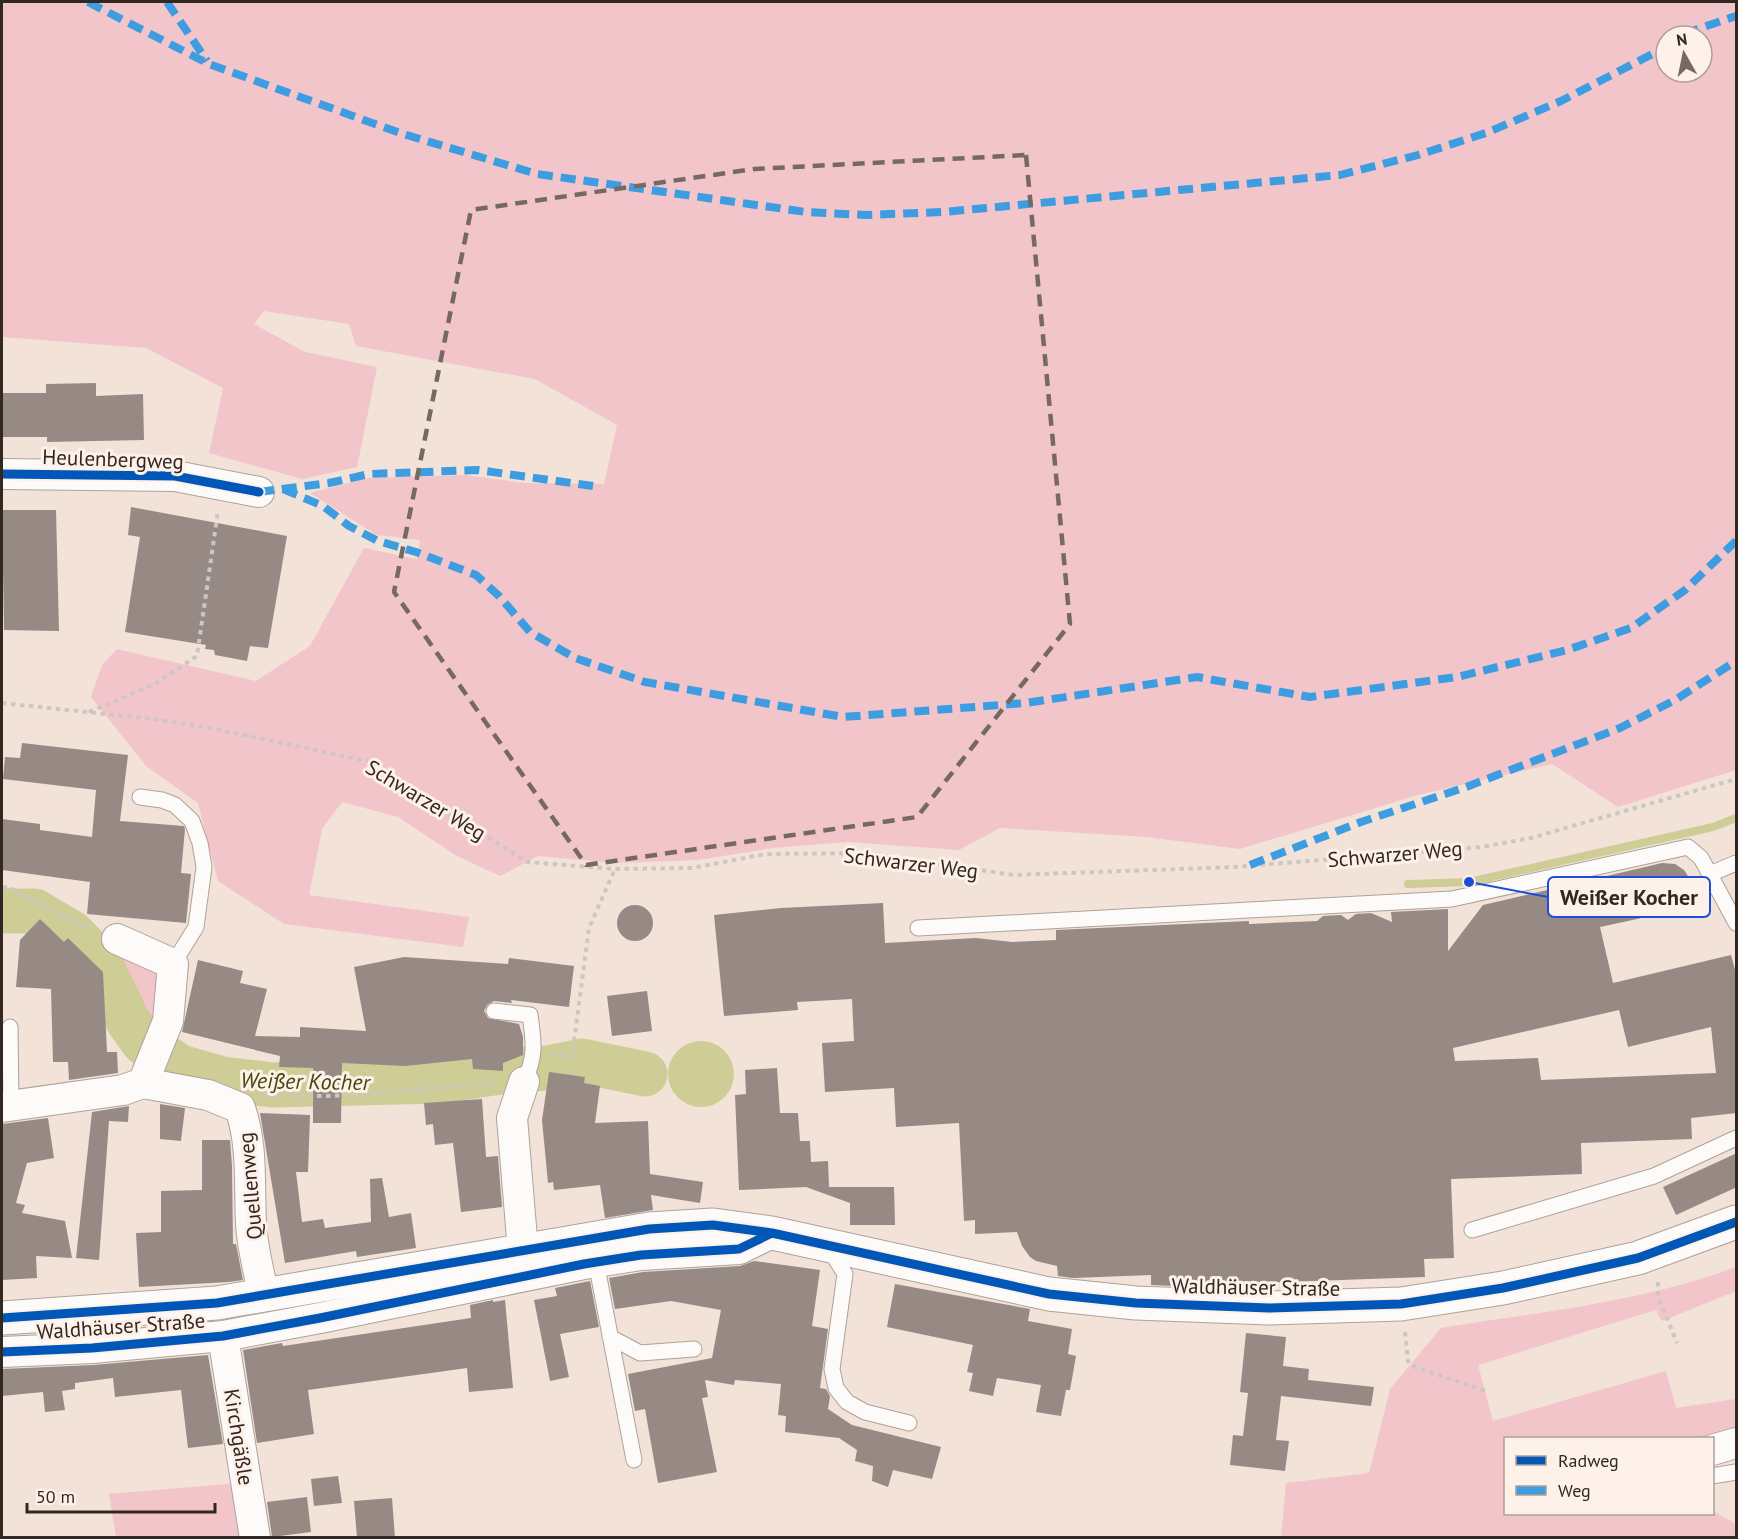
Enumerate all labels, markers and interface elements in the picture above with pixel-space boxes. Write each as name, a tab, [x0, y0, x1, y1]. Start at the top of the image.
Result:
north arrow	[1654, 24, 1714, 84]
text: N	[1675, 28, 1688, 50]
street label: Heulenbergweg	[42, 443, 184, 475]
street label: Schwarzer Weg	[361, 754, 491, 846]
street label: Schwarzer Weg	[1326, 835, 1464, 873]
street label: Schwarzer Weg	[842, 841, 980, 885]
callout: Weißer Kocher	[1548, 877, 1710, 917]
text: Weißer Kocher	[1560, 883, 1698, 911]
water label: Weißer Kocher	[240, 1066, 372, 1096]
street label: Quellenweg	[232, 1131, 268, 1241]
street label: Waldhäuser Straße	[1171, 1272, 1341, 1302]
street label: Waldhäuser Straße	[36, 1307, 206, 1345]
street label: Kirchgäßle	[218, 1387, 260, 1487]
legend	[1504, 1437, 1714, 1515]
text: Radweg	[1558, 1449, 1619, 1472]
scale bar	[27, 1476, 214, 1514]
text: Weg	[1558, 1479, 1591, 1502]
text: 50 m	[36, 1485, 75, 1508]

